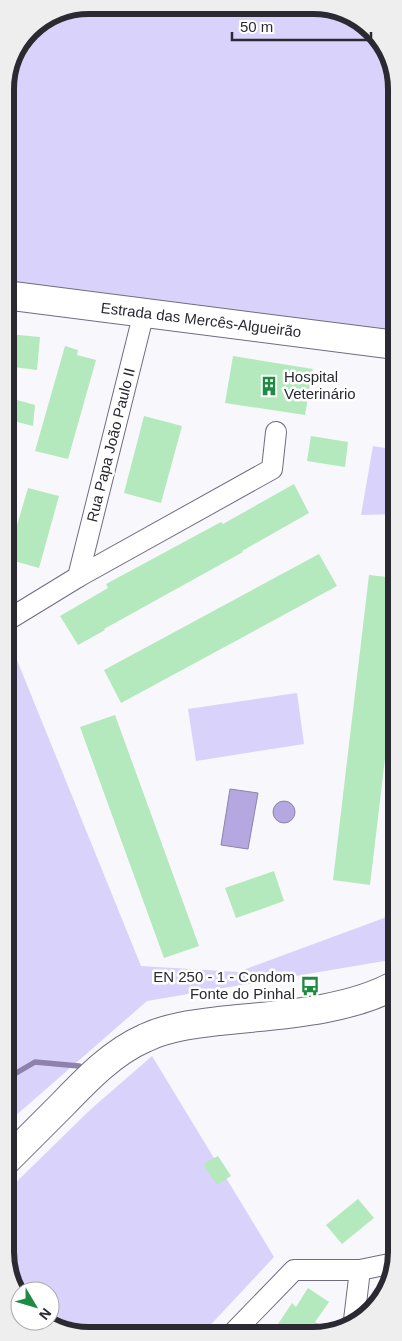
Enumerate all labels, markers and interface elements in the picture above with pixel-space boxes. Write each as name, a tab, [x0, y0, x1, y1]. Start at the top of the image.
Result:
scale bar	[232, 10, 371, 42]
text: 50 m	[240, 18, 273, 35]
street label: Estrada das Mercês-Algueirão	[100, 299, 302, 340]
street label: Rua Papa João Paulo II	[83, 366, 138, 524]
place label: Hospital Veterinário	[284, 368, 356, 402]
building icon: Hospital Veterinário	[258, 375, 280, 397]
place label: EN 250 - 1 - Condom Fonte do Pinhal	[153, 968, 295, 1002]
bus stop icon: EN 250 - 1 - Condom Fonte do Pinhal	[299, 975, 321, 997]
north arrow	[10, 1281, 60, 1331]
text: N	[36, 1305, 55, 1323]

